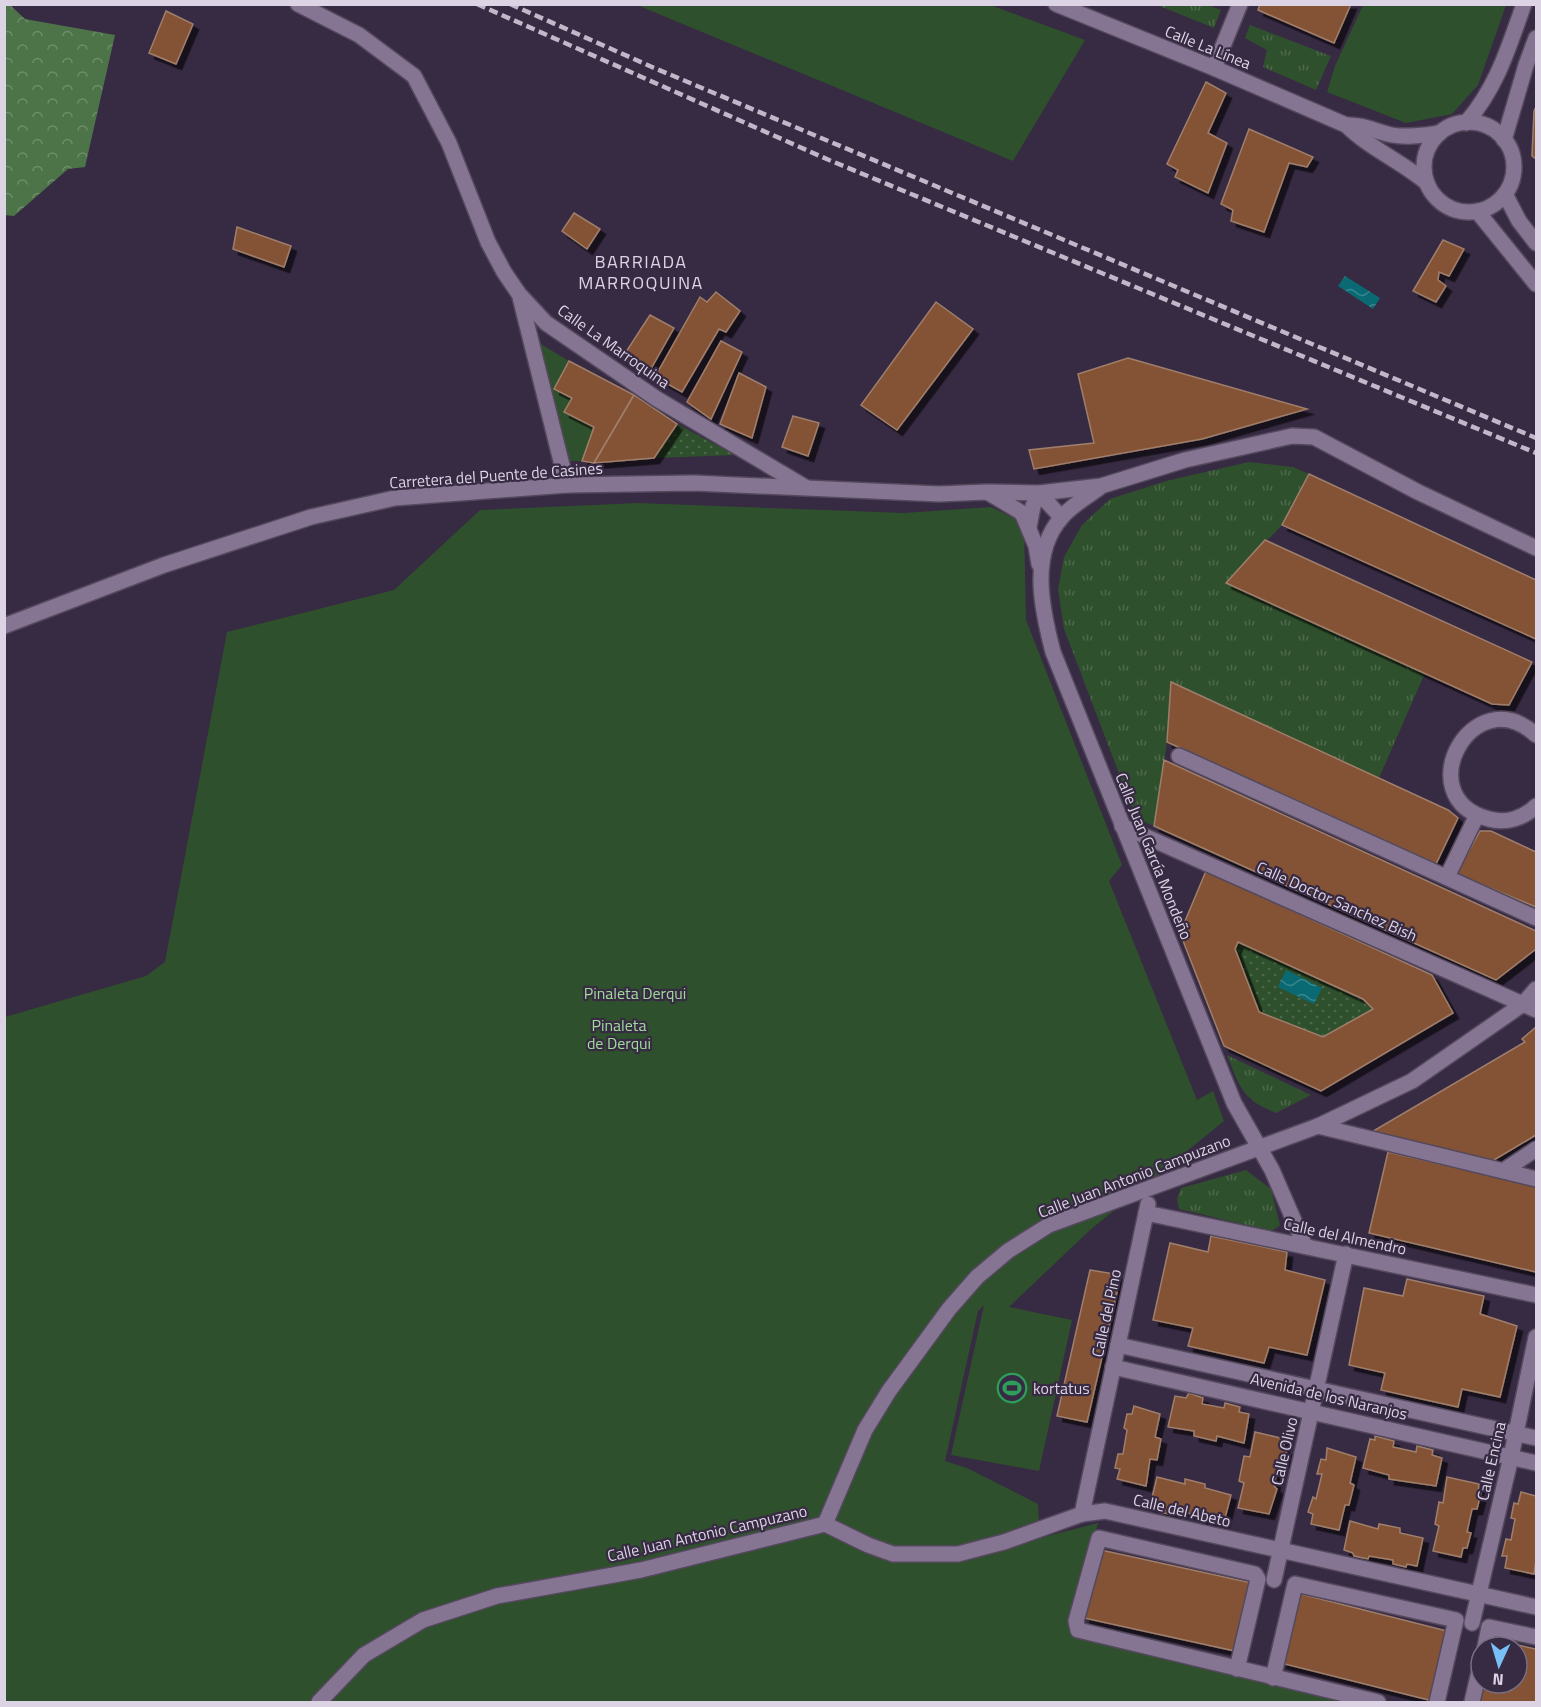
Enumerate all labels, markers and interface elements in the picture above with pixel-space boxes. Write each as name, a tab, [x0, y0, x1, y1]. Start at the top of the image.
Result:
street label: Calle La Línea	[1161, 19, 1255, 75]
district label: BARRIADA MARROQUINA	[578, 248, 704, 296]
street label: Calle La Marroquina	[553, 298, 675, 394]
street label: Carretera del Puente de Casines	[388, 456, 604, 494]
street label: Calle Juan García Mondeño	[1109, 769, 1199, 943]
street label: Calle Doctor Sanchez Bish	[1253, 855, 1421, 947]
park label: Pinaleta Derqui	[584, 981, 686, 1005]
park label: Pinaleta de Derqui	[587, 1013, 651, 1055]
street label: Calle Juan Antonio Campuzano	[1034, 1128, 1234, 1224]
street label: Calle del Almendro	[1281, 1211, 1409, 1261]
street label: Calle del Pino	[1085, 1267, 1127, 1359]
street label: Avenida de los Naranjos	[1248, 1366, 1410, 1426]
sports icon: kortatus	[996, 1372, 1028, 1404]
place label: kortatus	[1033, 1376, 1090, 1400]
street label: Calle Olivo	[1264, 1414, 1304, 1488]
street label: Calle Encina	[1470, 1419, 1512, 1503]
street label: Calle del Abeto	[1131, 1487, 1233, 1533]
street label: Calle Juan Antonio Campuzano	[605, 1498, 809, 1568]
north arrow	[1469, 1635, 1529, 1695]
text: N	[1492, 1668, 1504, 1692]

